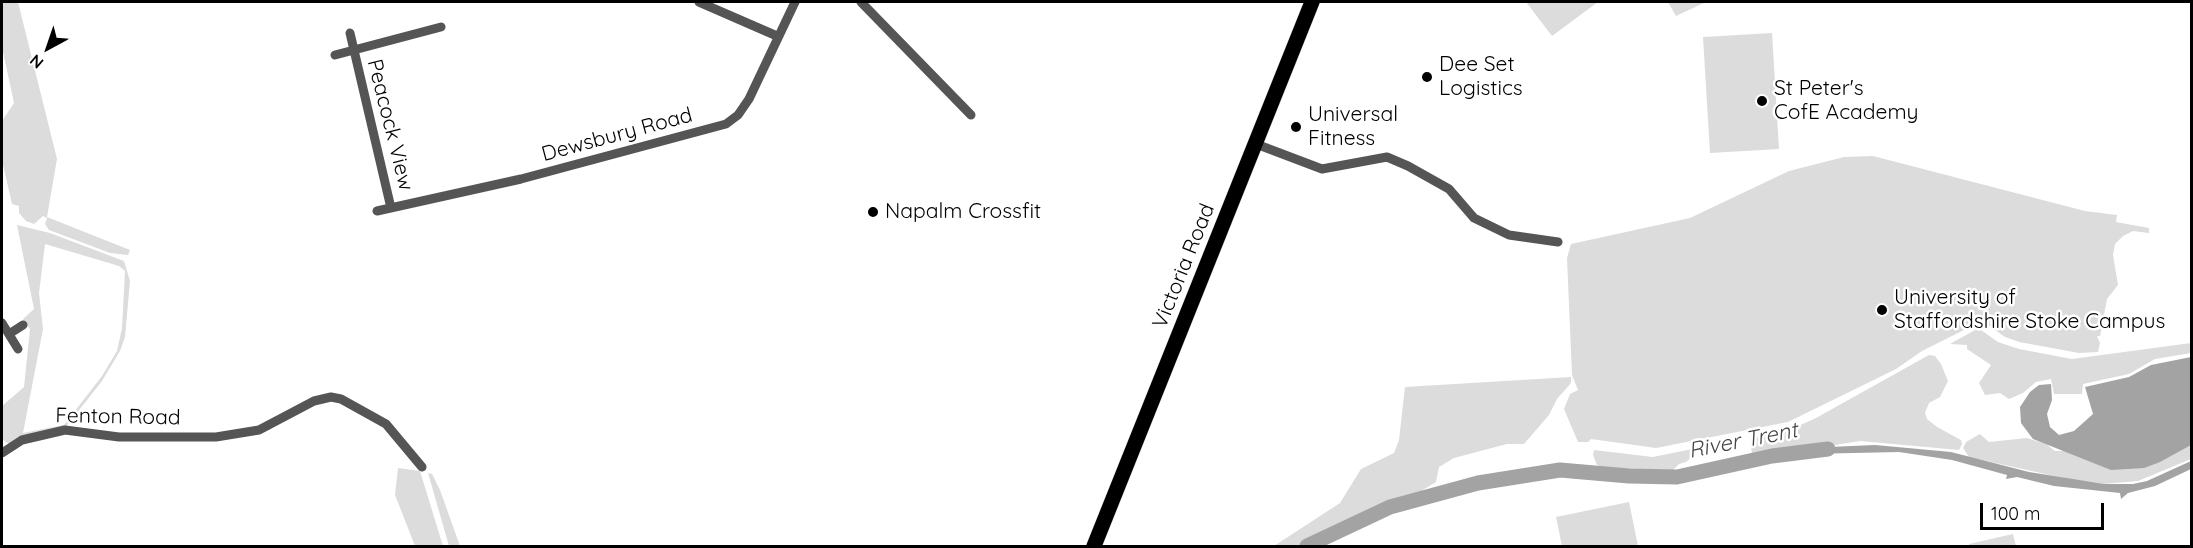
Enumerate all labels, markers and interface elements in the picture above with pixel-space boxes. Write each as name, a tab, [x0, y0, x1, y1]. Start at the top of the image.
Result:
north arrow	[18, 18, 78, 78]
text: N	[26, 50, 47, 73]
place label: Dee Set Logistics	[1439, 52, 1523, 102]
street label: Peacock View	[362, 57, 418, 193]
marker: Dee Set Logistics	[1420, 70, 1434, 84]
place label: St Peter's CofE Academy	[1774, 76, 1918, 126]
marker: St Peter's CofE Academy	[1755, 94, 1769, 108]
place label: Universal Fitness	[1308, 102, 1398, 152]
street label: Dewsbury Road	[539, 103, 695, 167]
marker: Universal Fitness	[1289, 120, 1303, 134]
place label: Napalm Crossfit	[885, 199, 1041, 225]
street label: Victoria Road	[1148, 200, 1220, 332]
marker: Napalm Crossfit	[866, 205, 880, 219]
place label: University of Staffordshire Stoke Campus	[1894, 285, 2165, 335]
marker: University of Staffordshire Stoke Campus	[1875, 303, 1889, 317]
street label: Fenton Road	[55, 403, 181, 431]
water label: River Trent	[1686, 418, 1800, 464]
scale bar	[1983, 491, 2108, 529]
text: 100 m	[1991, 502, 2040, 525]

